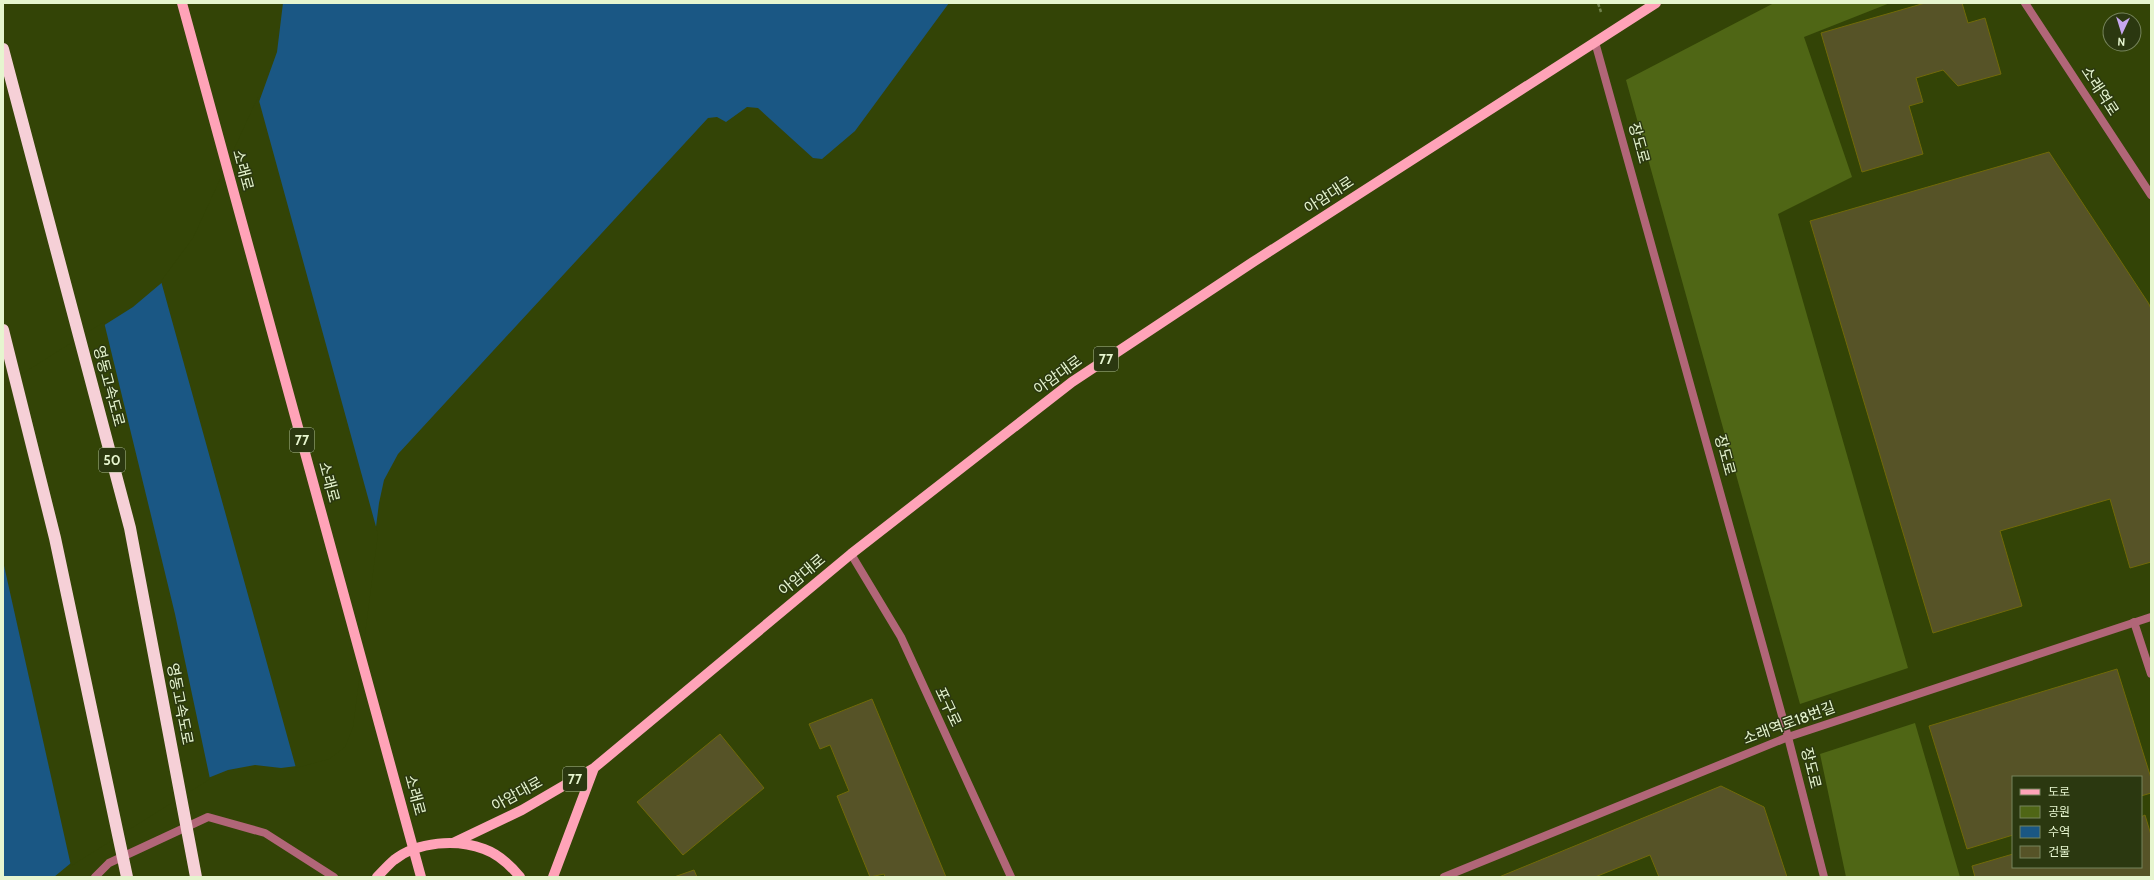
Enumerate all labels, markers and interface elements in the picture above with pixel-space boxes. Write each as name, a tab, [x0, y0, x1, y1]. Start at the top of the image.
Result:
north arrow	[2102, 12, 2142, 52]
text: N	[2117, 35, 2126, 49]
street label: 소래역로	[2077, 63, 2123, 119]
street label: 장도로	[1625, 121, 1653, 165]
street label: 소래로	[229, 148, 257, 192]
street label: 아암대로	[1301, 172, 1357, 218]
street label: 영동고속도로	[90, 344, 128, 428]
road number: 77	[1094, 347, 1118, 371]
street label: 아암대로	[1030, 351, 1086, 399]
road number: 77	[290, 428, 314, 452]
street label: 장도로	[1711, 433, 1739, 477]
road number: 50	[99, 448, 125, 472]
street label: 소래로	[315, 460, 343, 504]
street label: 아암대로	[775, 550, 829, 600]
street label: 영동고속도로	[163, 662, 197, 746]
street label: 포구로	[931, 684, 965, 730]
street label: 소래역로18번길	[1740, 698, 1838, 748]
street label: 장도로	[1797, 746, 1825, 790]
road number: 77	[563, 767, 587, 791]
street label: 소래로	[401, 773, 429, 817]
street label: 아암대로	[488, 773, 546, 815]
legend	[2012, 776, 2142, 868]
text: 도로	[2048, 784, 2070, 799]
text: 공원	[2048, 804, 2070, 819]
text: 수역	[2048, 824, 2070, 839]
text: 건물	[2048, 844, 2070, 859]

